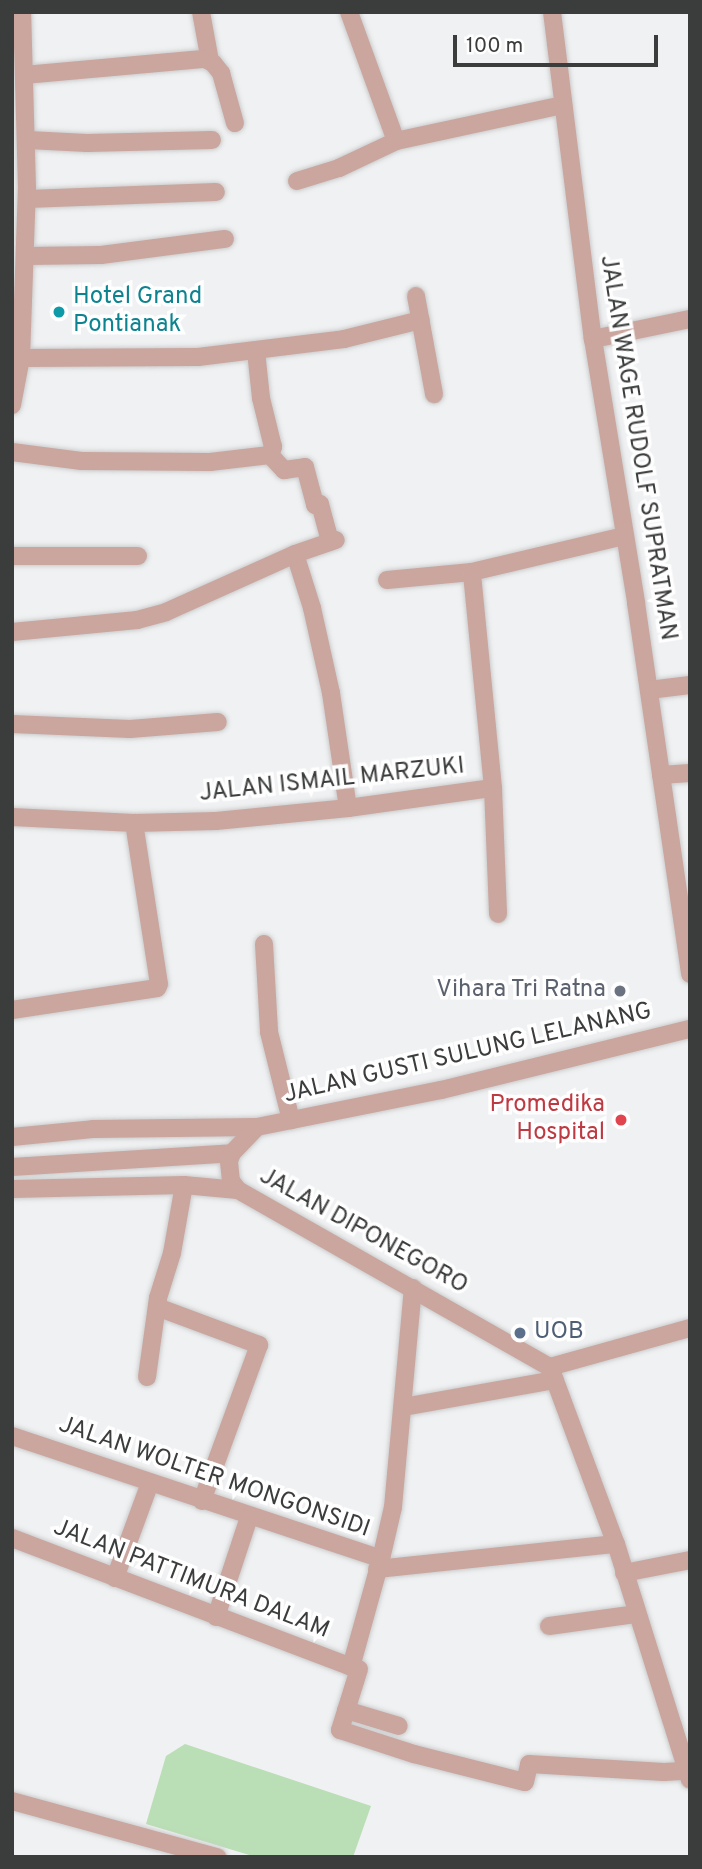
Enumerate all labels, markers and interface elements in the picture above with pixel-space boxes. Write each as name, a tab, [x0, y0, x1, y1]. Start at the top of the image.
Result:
scale bar	[457, 21, 662, 65]
text: 100 m	[466, 33, 523, 60]
street label: JALAN WAGE RUDOLF SUPRATMAN	[592, 253, 682, 643]
place label: Hotel Grand Pontianak	[73, 284, 202, 340]
marker: Hotel Grand Pontianak	[51, 304, 67, 320]
street label: JALAN ISMAIL MARZUKI	[198, 753, 466, 809]
place label: Vihara Tri Ratna	[435, 977, 606, 1005]
marker: Vihara Tri Ratna	[612, 983, 628, 999]
street label: JALAN GUSTI SULUNG LELANANG	[281, 998, 655, 1110]
place label: Promedika Hospital	[489, 1092, 605, 1148]
marker: Promedika Hospital	[611, 1110, 631, 1130]
street label: JALAN DIPONEGORO	[254, 1163, 472, 1301]
place label: UOB	[534, 1319, 584, 1347]
marker: UOB	[512, 1325, 528, 1341]
street label: JALAN WOLTER MONGONSIDI	[54, 1411, 374, 1545]
street label: JALAN PATTIMURA DALAM	[48, 1514, 334, 1646]

